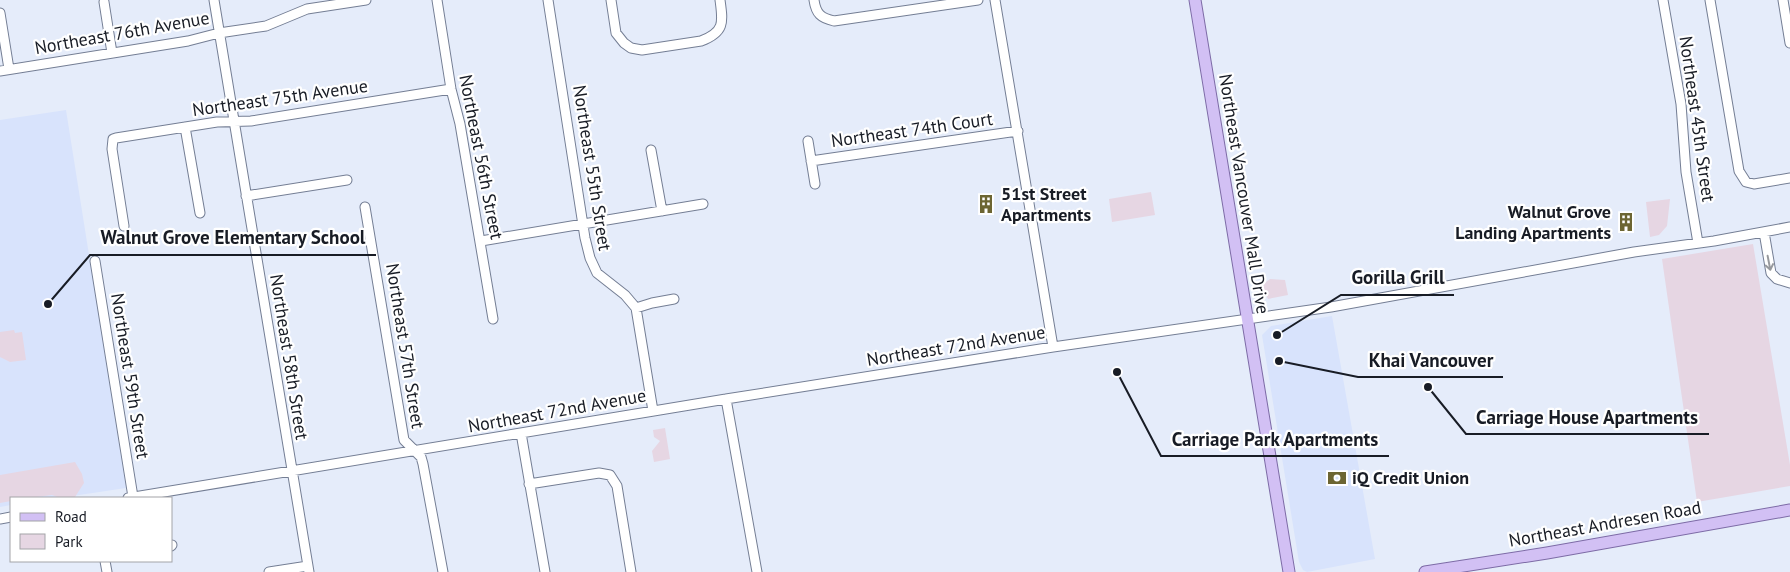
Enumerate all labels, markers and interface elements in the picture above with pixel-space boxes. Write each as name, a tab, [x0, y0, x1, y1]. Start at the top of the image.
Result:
street label: Northeast 76th Avenue	[33, 6, 211, 59]
street label: Northeast 45th Street	[1674, 35, 1721, 203]
street label: Northeast Vancouver Mall Drive	[1214, 72, 1275, 316]
street label: Northeast 56th Street	[454, 73, 509, 241]
street label: Northeast 75th Avenue	[191, 74, 369, 121]
street label: Northeast 55th Street	[568, 84, 617, 252]
street label: Northeast 74th Court	[830, 107, 994, 152]
place label: 51st Street Apartments	[1001, 182, 1091, 226]
building icon: 51st Street Apartments	[975, 193, 997, 215]
place label: Walnut Grove Landing Apartments	[1455, 200, 1611, 244]
building icon: Walnut Grove Landing Apartments	[1615, 211, 1637, 233]
callout: Walnut Grove Elementary School	[90, 221, 376, 255]
text: Walnut Grove Elementary School	[101, 225, 366, 249]
one-way arrow	[1765, 255, 1775, 271]
callout: Gorilla Grill	[1341, 261, 1454, 295]
street label: Northeast 57th Street	[381, 262, 430, 430]
text: Gorilla Grill	[1351, 265, 1445, 289]
street label: Northeast 58th Street	[265, 273, 314, 441]
street label: Northeast 59th Street	[106, 292, 155, 460]
street label: Northeast 72nd Avenue	[865, 320, 1047, 371]
callout: Khai Vancouver	[1358, 343, 1503, 377]
text: Khai Vancouver	[1369, 348, 1494, 372]
street label: Northeast 72nd Avenue	[466, 384, 648, 438]
callout: Carriage House Apartments	[1466, 400, 1709, 434]
text: Carriage House Apartments	[1476, 405, 1698, 429]
callout: Carriage Park Apartments	[1161, 422, 1389, 456]
text: Carriage Park Apartments	[1172, 427, 1378, 451]
place label: iQ Credit Union	[1352, 466, 1469, 489]
bank icon: iQ Credit Union	[1326, 467, 1348, 489]
street label: Northeast Andresen Road	[1507, 495, 1703, 552]
legend	[10, 497, 172, 562]
text: Road	[55, 507, 87, 526]
text: Park	[55, 532, 83, 551]

